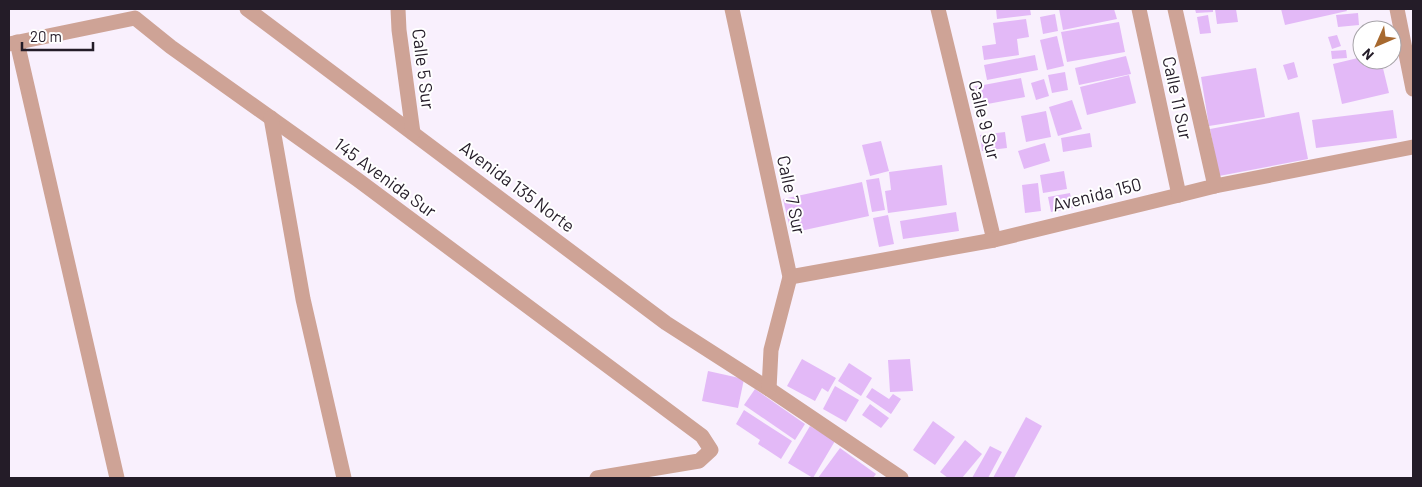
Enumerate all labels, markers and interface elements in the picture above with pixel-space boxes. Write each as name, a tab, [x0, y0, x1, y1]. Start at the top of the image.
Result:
scale bar	[22, 20, 94, 52]
north arrow	[1352, 20, 1402, 70]
text: 20 m	[30, 27, 62, 45]
street label: Calle 5 Sur	[408, 27, 440, 111]
text: N	[1358, 45, 1377, 64]
street label: Calle 11 Sur	[1158, 54, 1198, 142]
street label: Calle 9 Sur	[964, 78, 1006, 162]
street label: 145 Avenida Sur	[330, 133, 441, 222]
street label: Avenida 135 Norte	[456, 136, 579, 237]
street label: Calle 7 Sur	[773, 153, 811, 237]
street label: Avenida 150	[1050, 172, 1144, 216]

